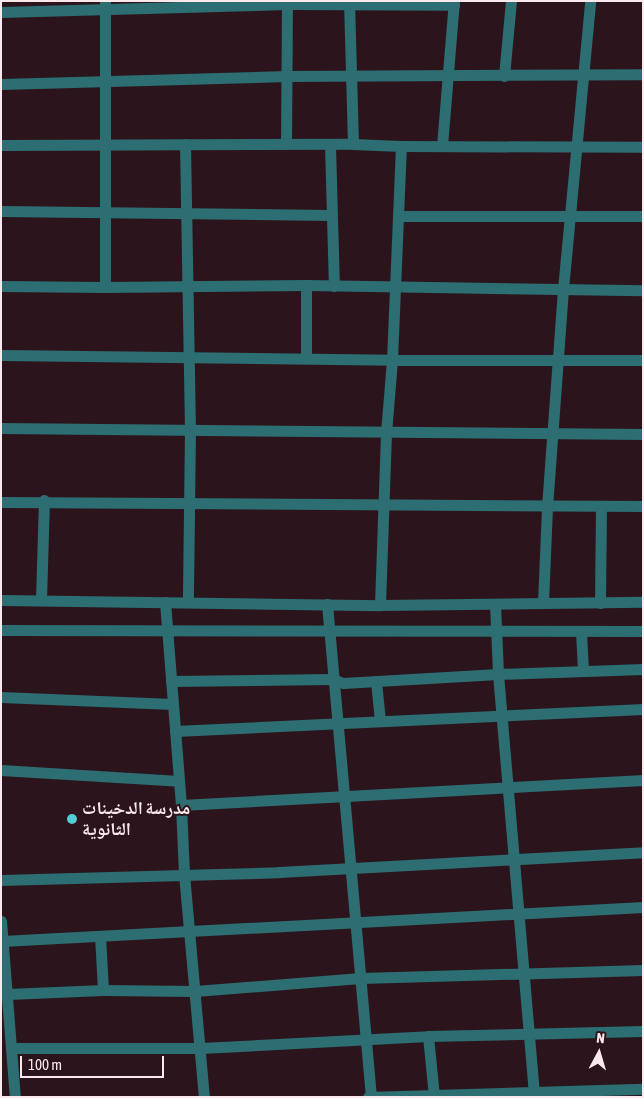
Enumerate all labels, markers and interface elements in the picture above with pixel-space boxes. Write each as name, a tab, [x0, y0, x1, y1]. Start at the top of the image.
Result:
place label: مدرسة الدخينات الثانوية	[82, 798, 190, 841]
marker: مدرسة الدخينات الثانوية	[66, 813, 78, 825]
north arrow	[574, 1028, 624, 1078]
text: N	[596, 1030, 606, 1046]
scale bar	[22, 1046, 166, 1078]
text: 100 m	[28, 1056, 62, 1073]

